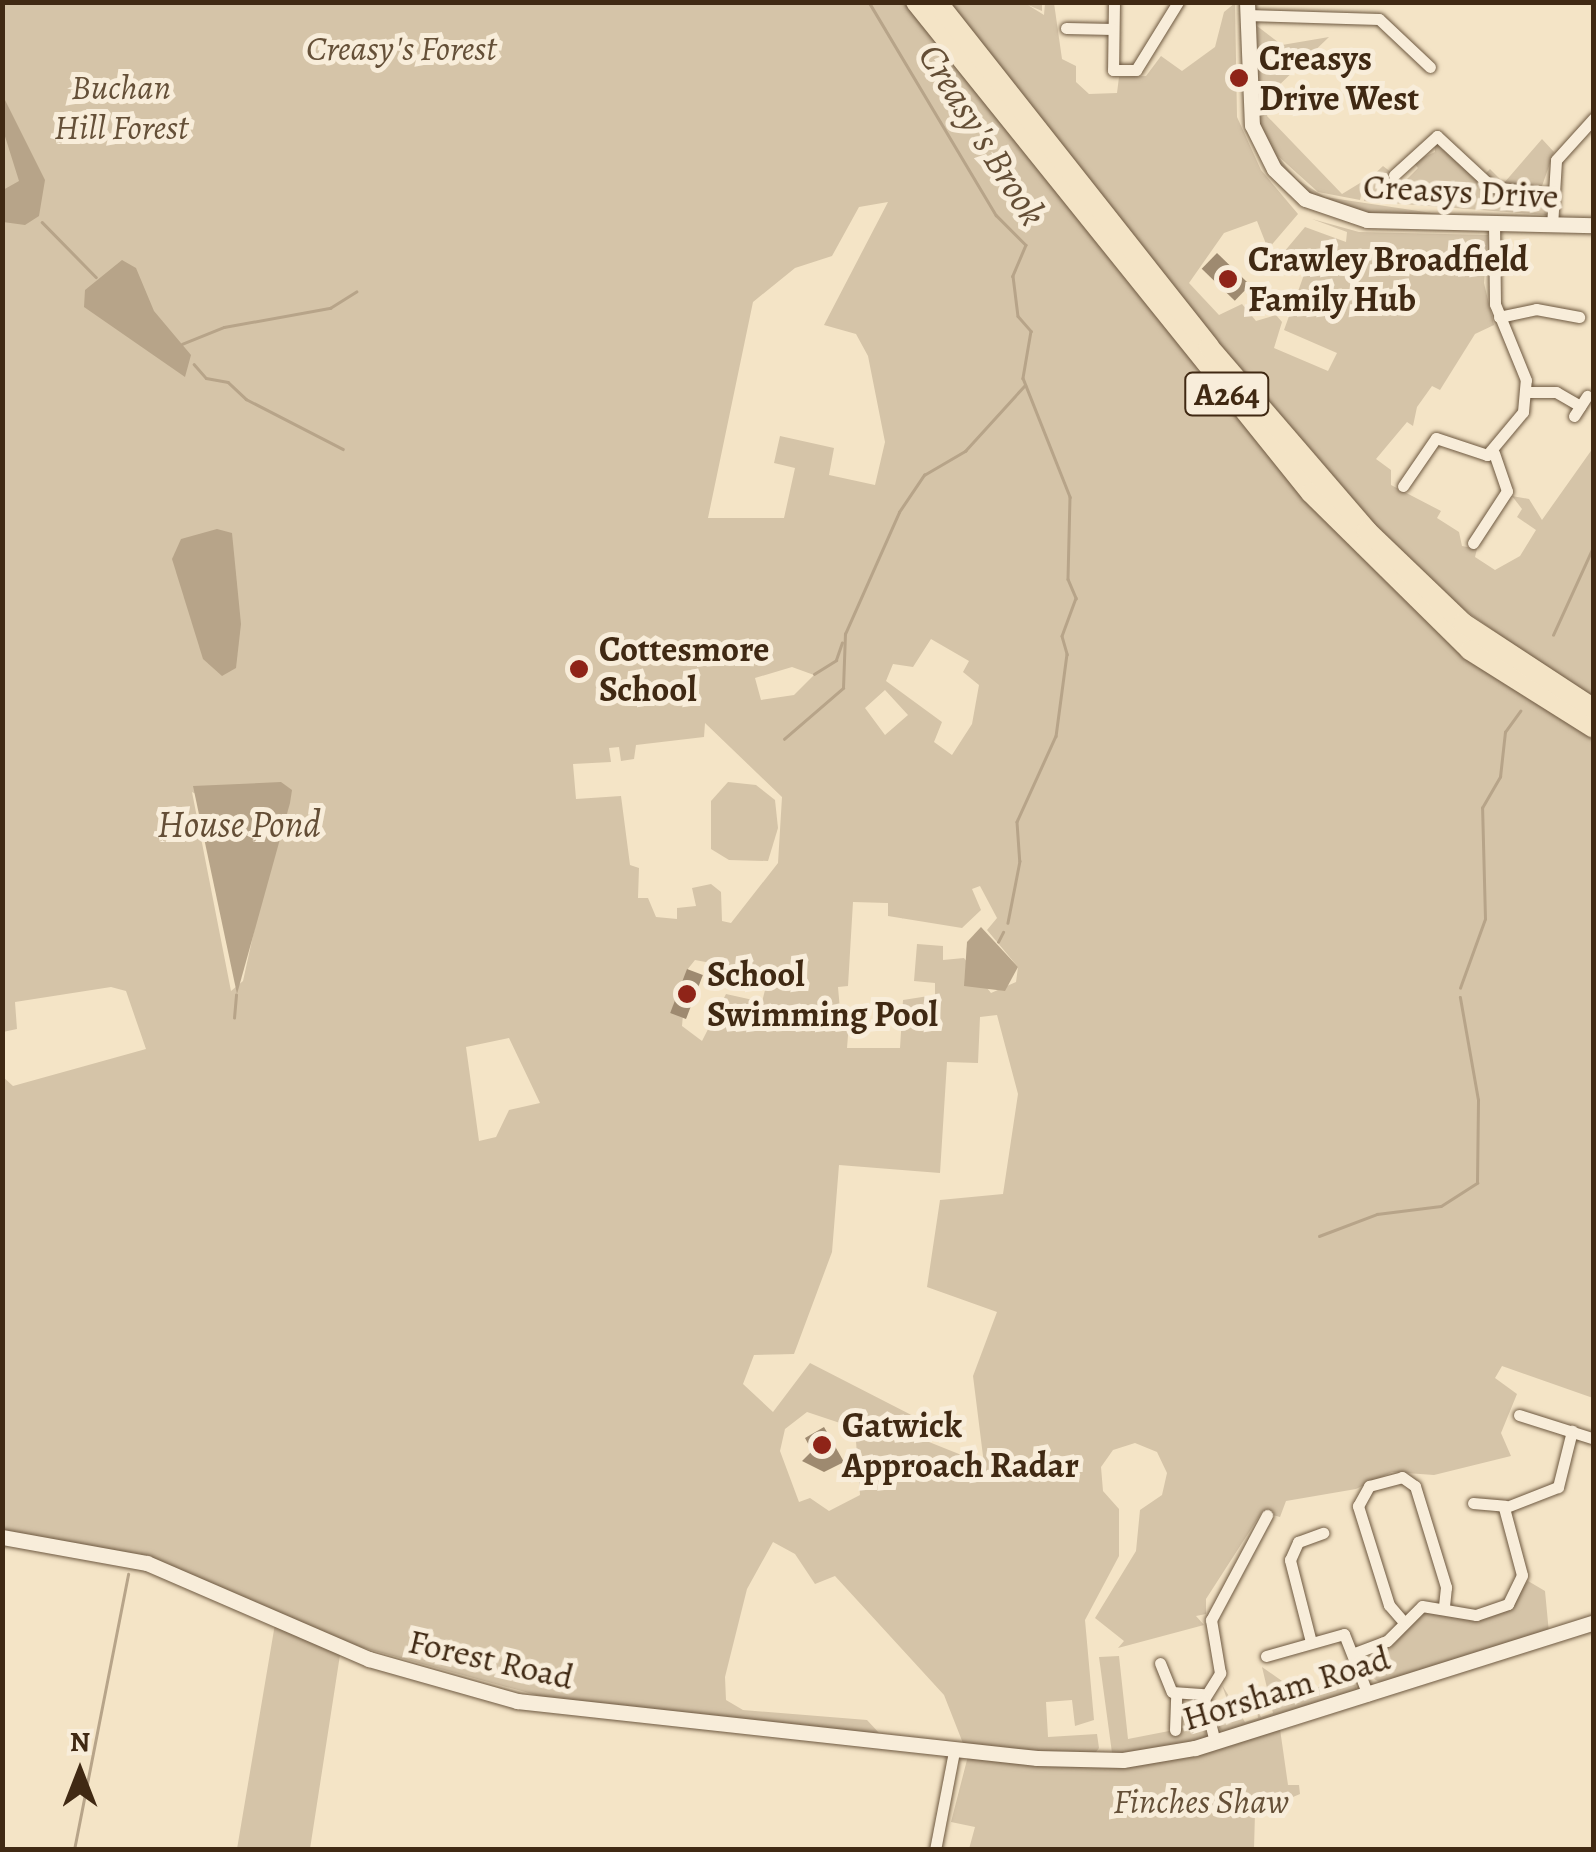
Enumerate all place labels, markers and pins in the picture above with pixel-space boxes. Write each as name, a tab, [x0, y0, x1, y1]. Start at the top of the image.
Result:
place label: Creasys Drive West	[1259, 37, 1419, 119]
marker: Creasys Drive West	[1228, 67, 1250, 89]
place label: Crawley Broadfield Family Hub	[1248, 238, 1528, 320]
marker: Crawley Broadfield Family Hub	[1217, 268, 1239, 290]
place label: Cottesmore School	[599, 628, 769, 710]
marker: Cottesmore School	[568, 658, 590, 680]
place label: School Swimming Pool	[707, 953, 938, 1035]
marker: School Swimming Pool	[676, 983, 698, 1005]
place label: Gatwick Approach Radar	[842, 1404, 1079, 1486]
marker: Gatwick Approach Radar	[811, 1434, 833, 1456]

